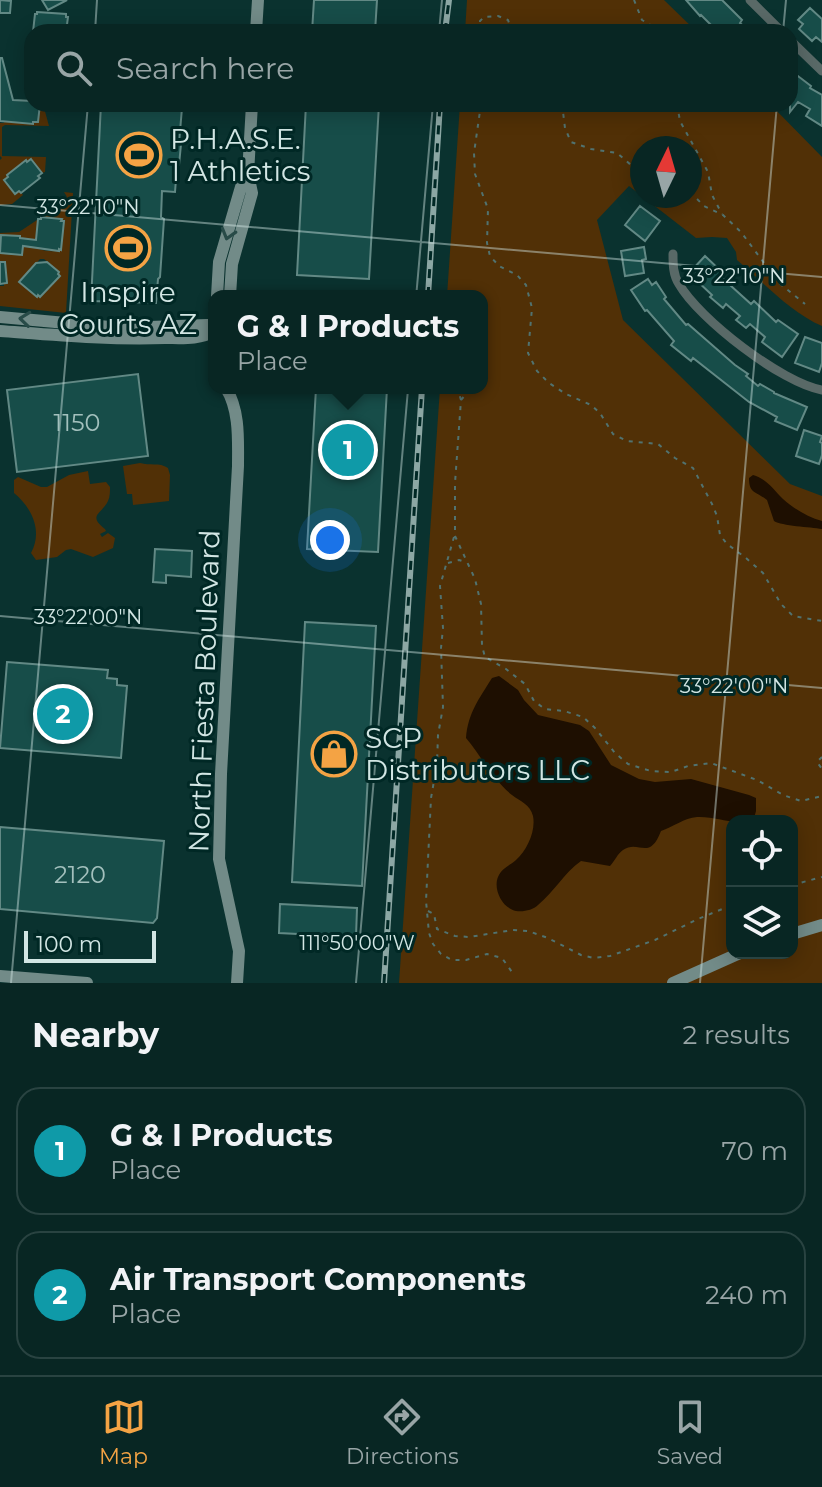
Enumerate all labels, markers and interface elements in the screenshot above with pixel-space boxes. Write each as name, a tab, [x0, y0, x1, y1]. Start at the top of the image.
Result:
search box	[24, 24, 798, 112]
icon: search	[52, 46, 96, 90]
text: Search here	[116, 50, 294, 87]
place label: P.H.A.S.E. 1 Athletics	[170, 122, 310, 188]
sports icon: P.H.A.S.E. 1 Athletics	[115, 131, 163, 179]
north arrow	[630, 136, 702, 208]
text: 33°22'10"N	[36, 195, 140, 219]
sports icon: Inspire Courts AZ	[104, 224, 152, 272]
one-way arrow	[221, 227, 237, 240]
text: 33°22'10"N	[682, 264, 786, 288]
place label: Inspire Courts AZ	[59, 275, 197, 341]
popup	[208, 290, 488, 394]
text: G & I Products	[237, 308, 459, 345]
one-way arrow	[18, 311, 31, 328]
text: Place	[237, 345, 308, 377]
house number: 1150	[54, 408, 100, 437]
pin: 1	[322, 420, 374, 480]
your location	[310, 520, 350, 560]
street label: North Fiesta Boulevard	[181, 529, 227, 853]
text: 33°22'00"N	[34, 605, 142, 629]
text: 33°22'00"N	[680, 674, 788, 698]
pin: 2	[37, 684, 89, 744]
place label: SCP Distributors LLC	[365, 721, 590, 787]
shop icon: SCP Distributors LLC	[310, 730, 358, 778]
map controls	[726, 815, 798, 959]
button: locate	[726, 815, 798, 887]
house number: 2120	[54, 860, 106, 889]
button: layers	[726, 887, 798, 959]
scale bar	[24, 927, 156, 963]
text: 100 m	[36, 931, 102, 958]
text: 111°50'00"W	[299, 931, 415, 955]
text: Nearby	[32, 1014, 159, 1056]
text: 2 results	[682, 1019, 790, 1051]
text: G & I Products	[110, 1117, 333, 1154]
text: 1	[55, 1135, 65, 1167]
text: 70 m	[722, 1135, 788, 1167]
text: Place	[110, 1154, 181, 1186]
text: Air Transport Components	[110, 1261, 526, 1298]
text: 2	[52, 1279, 68, 1311]
text: 240 m	[705, 1279, 788, 1311]
text: Place	[110, 1298, 181, 1330]
tab: Map	[99, 1395, 148, 1470]
tab: Directions	[346, 1395, 459, 1470]
tab: Saved	[657, 1395, 723, 1470]

